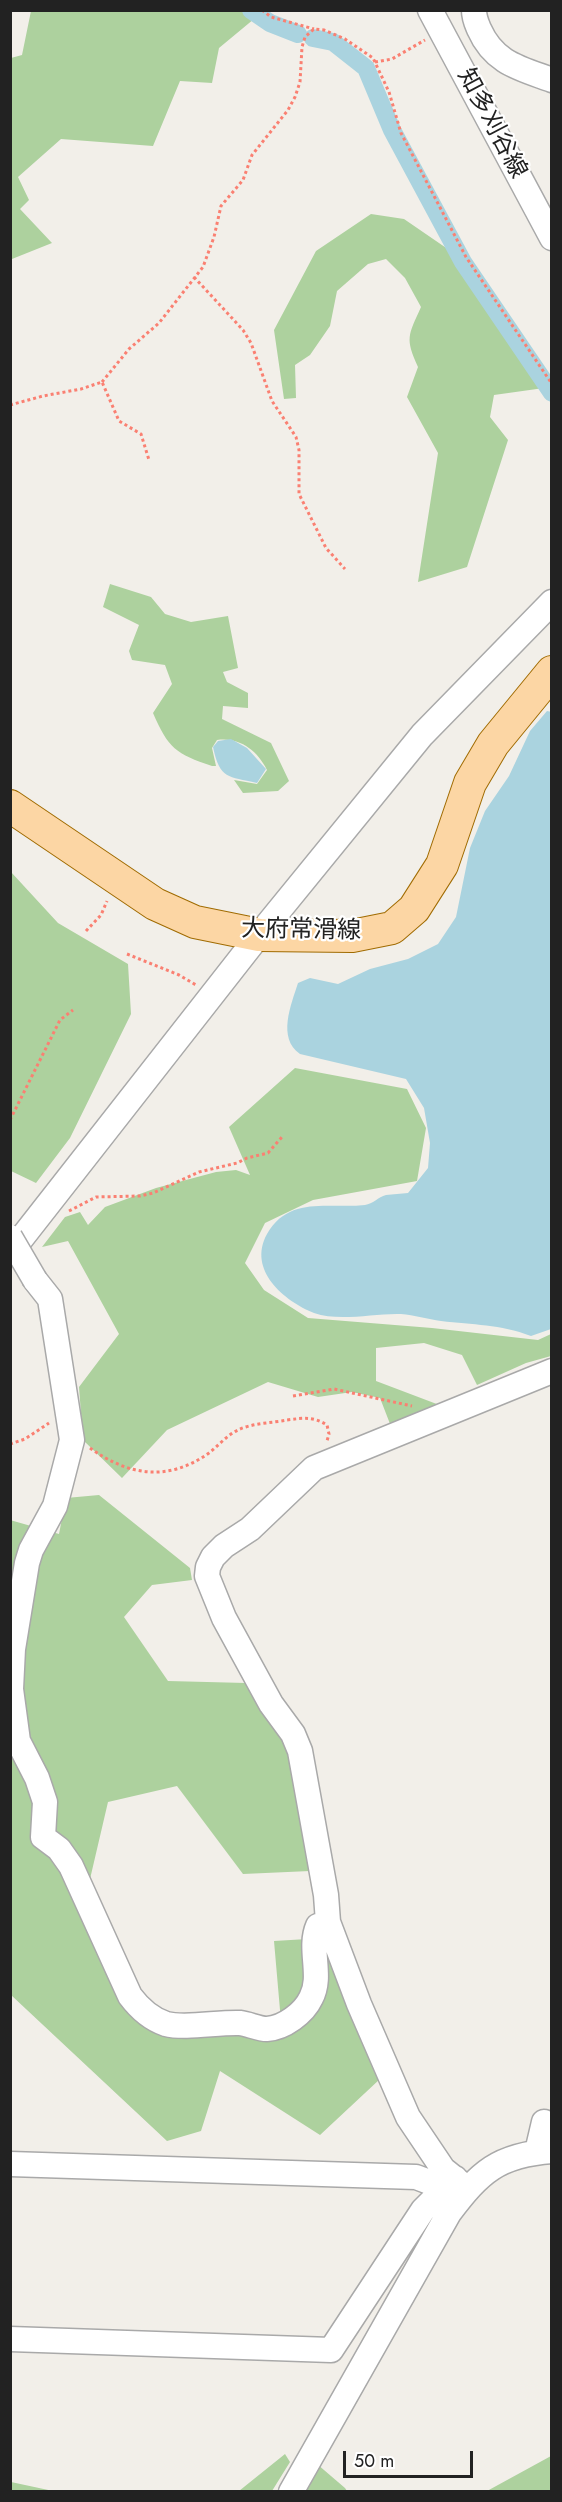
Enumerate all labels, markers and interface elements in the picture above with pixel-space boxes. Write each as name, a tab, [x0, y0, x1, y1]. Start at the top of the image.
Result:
street label: 知多刈谷線	[450, 64, 532, 184]
street label: 大府常滑線	[241, 916, 361, 946]
scale bar	[346, 2439, 476, 2477]
text: 50 m	[354, 2448, 394, 2474]

